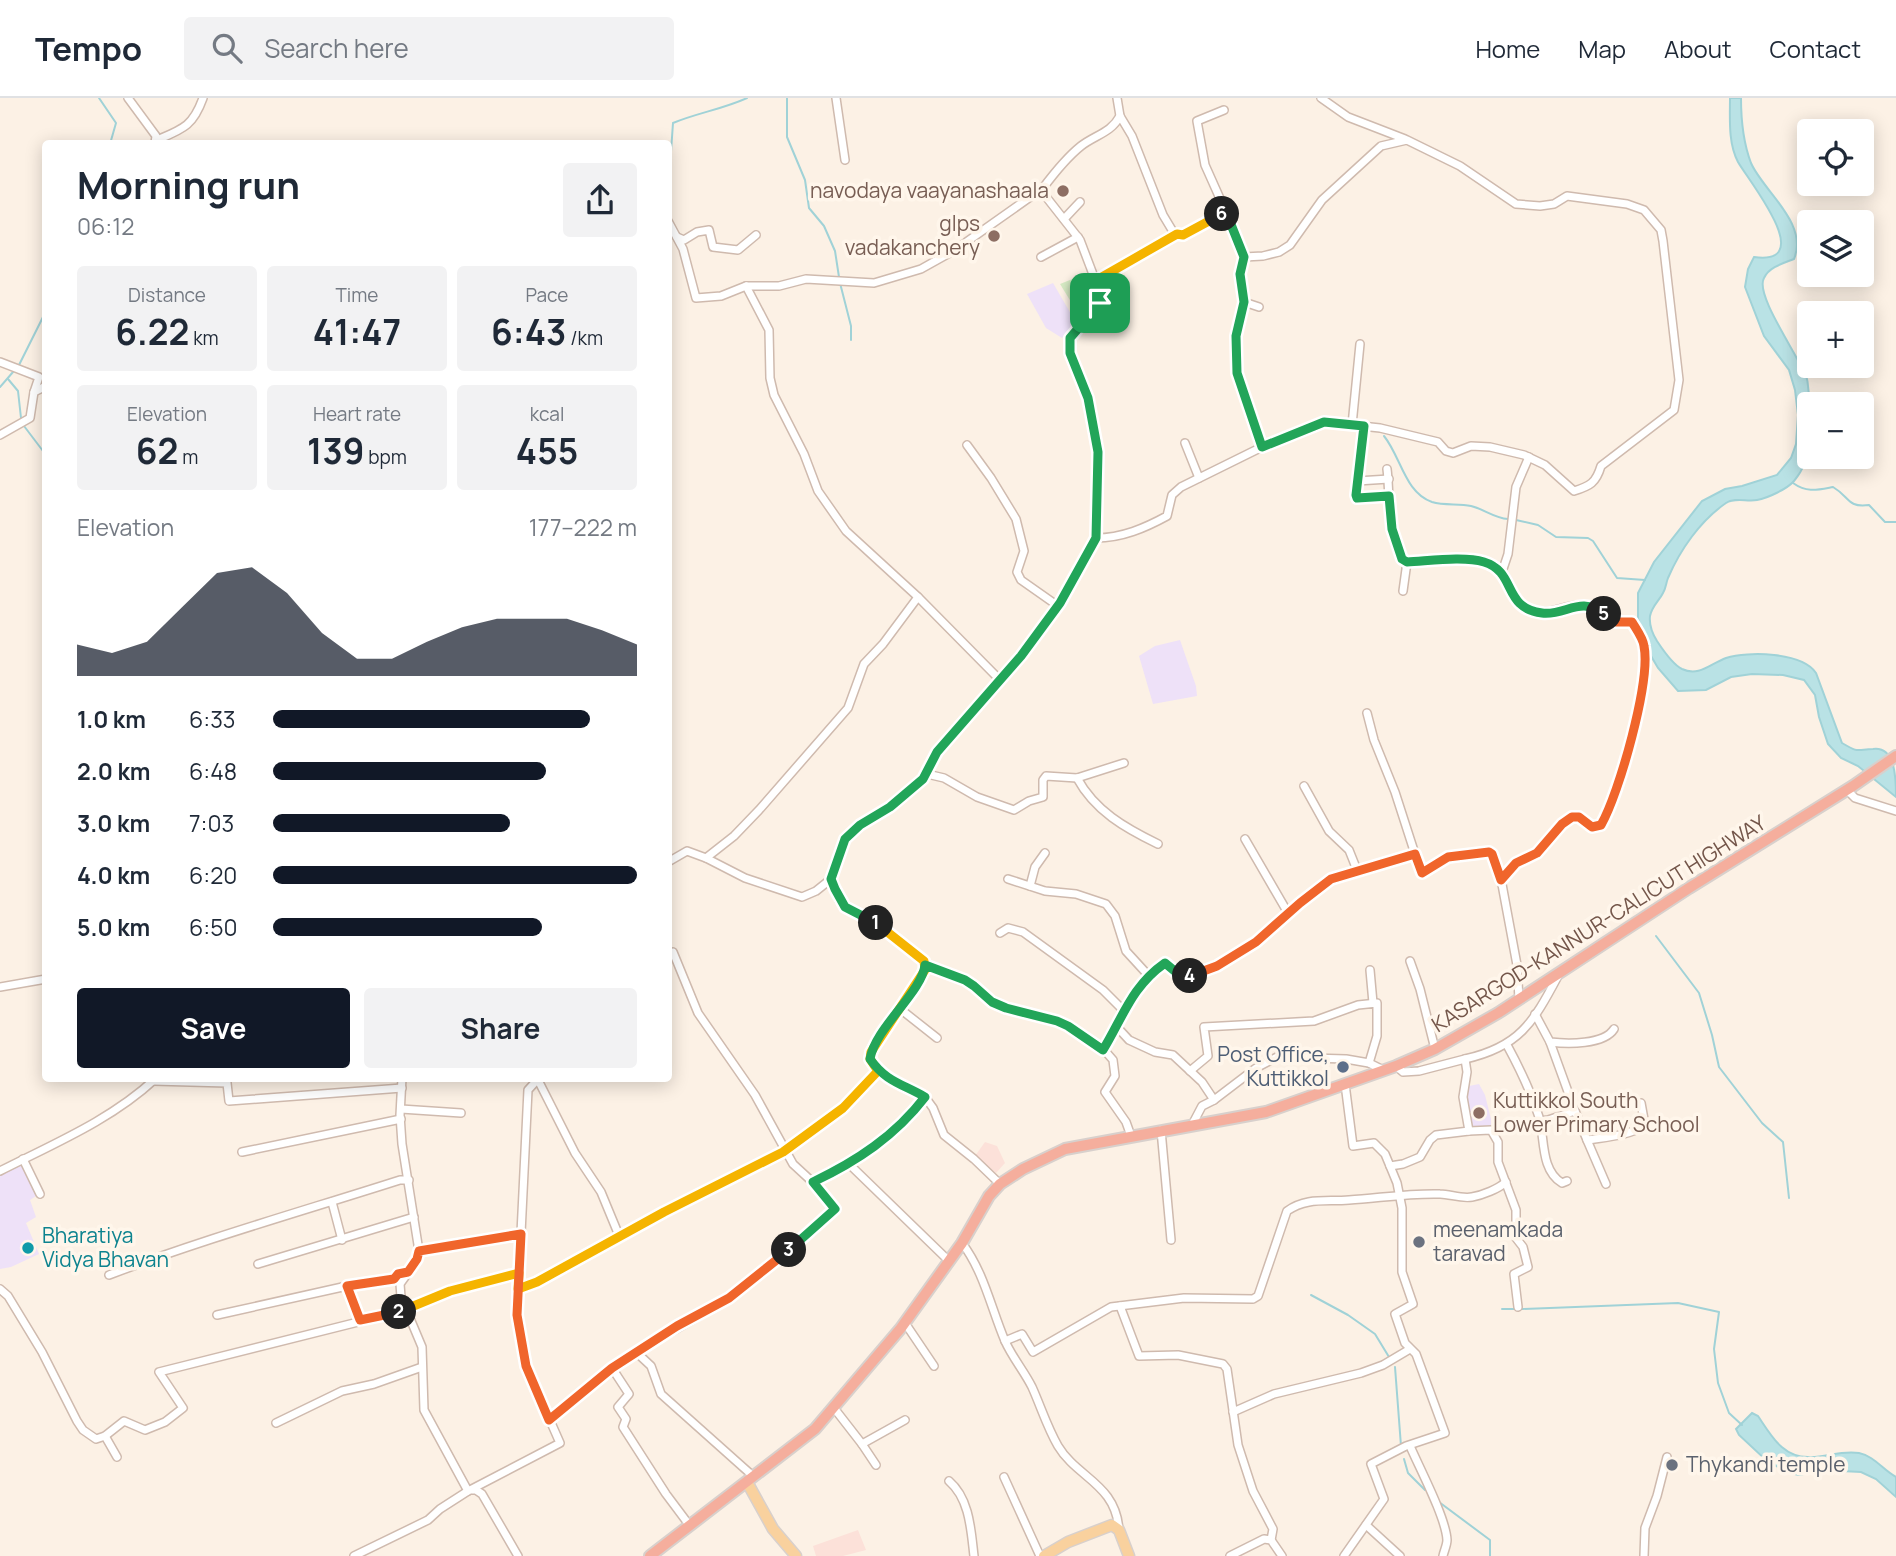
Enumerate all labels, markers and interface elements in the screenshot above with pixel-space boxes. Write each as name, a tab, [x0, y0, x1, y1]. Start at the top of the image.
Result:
search box	[184, 17, 674, 80]
text: Tempo	[35, 26, 142, 71]
icon: search	[208, 29, 246, 67]
text: Search here	[264, 30, 409, 66]
text: Home	[1475, 32, 1540, 65]
text: Map	[1578, 32, 1626, 65]
text: About	[1664, 32, 1732, 65]
text: Contact	[1770, 32, 1861, 65]
map controls	[1797, 119, 1874, 469]
button: locate	[1797, 119, 1874, 196]
text: Morning run	[77, 158, 300, 210]
button: share	[563, 163, 637, 237]
place label: navodaya vaayanashaala	[810, 176, 1049, 204]
marker: navodaya vaayanashaala	[1055, 183, 1071, 199]
pin: 6	[1204, 197, 1240, 232]
text: 6	[1216, 200, 1227, 226]
place label: glps vadakanchery	[845, 209, 980, 261]
text: 06:12	[77, 210, 134, 242]
button: layers	[1797, 210, 1874, 287]
marker: glps vadakanchery	[986, 228, 1002, 244]
pin	[1070, 273, 1130, 333]
text: Distance	[128, 282, 206, 308]
text: Time	[336, 282, 378, 308]
text: Pace	[526, 282, 568, 308]
icon: arrive	[1081, 284, 1119, 322]
button: +	[1797, 301, 1874, 378]
text: 6.22	[115, 308, 189, 356]
text: 41:47	[313, 308, 401, 356]
text: 6:43	[491, 308, 566, 356]
text: km	[189, 325, 219, 351]
text: /km	[566, 325, 603, 351]
button: −	[1797, 392, 1874, 469]
text: Elevation	[127, 401, 207, 427]
text: Heart rate	[313, 401, 401, 427]
text: kcal	[530, 401, 564, 427]
text: 62	[136, 427, 178, 475]
text: 139	[307, 427, 365, 475]
text: 455	[516, 427, 578, 475]
text: m	[178, 444, 198, 470]
text: bpm	[365, 444, 407, 470]
text: Elevation	[77, 511, 174, 543]
text: 177–222 m	[529, 511, 637, 543]
pin: 5	[1586, 596, 1622, 632]
text: 5	[1598, 600, 1609, 626]
text: 1.0 km	[77, 703, 146, 735]
text: 6:33	[189, 703, 236, 735]
text: 2.0 km	[77, 755, 150, 787]
text: 6:48	[189, 755, 237, 787]
text: 3.0 km	[77, 807, 150, 839]
text: 7:03	[189, 807, 234, 839]
street label: KASARGOD-KANNUR-CALICUT HIGHWAY	[1426, 808, 1771, 1038]
text: 4.0 km	[77, 859, 150, 891]
text: 6:20	[189, 859, 237, 891]
pin: 1	[858, 906, 894, 940]
text: 1	[871, 909, 880, 935]
text: 5.0 km	[77, 911, 150, 943]
text: 6:50	[189, 911, 237, 943]
pin: 4	[1172, 958, 1208, 994]
text: 4	[1184, 962, 1195, 988]
button: Save	[77, 988, 350, 1068]
button: Share	[364, 988, 637, 1068]
place label: Post Office, Kuttikkol	[1217, 1040, 1329, 1092]
marker: Post Office, Kuttikkol	[1335, 1059, 1351, 1075]
place label: Kuttikkol South Lower Primary School	[1493, 1086, 1700, 1138]
marker: Kuttikkol South Lower Primary School	[1471, 1105, 1487, 1121]
place label: meenamkada taravad	[1433, 1215, 1563, 1267]
place label: Bharatiya Vidya Bhavan	[42, 1221, 169, 1273]
pin: 3	[772, 1232, 806, 1268]
marker: meenamkada taravad	[1411, 1234, 1427, 1250]
text: 3	[783, 1236, 794, 1262]
marker: Bharatiya Vidya Bhavan	[20, 1240, 36, 1256]
pin: 2	[382, 1294, 416, 1330]
text: 2	[393, 1298, 404, 1324]
place label: Thykandi temple	[1686, 1450, 1845, 1478]
marker: Thykandi temple	[1664, 1457, 1680, 1473]

